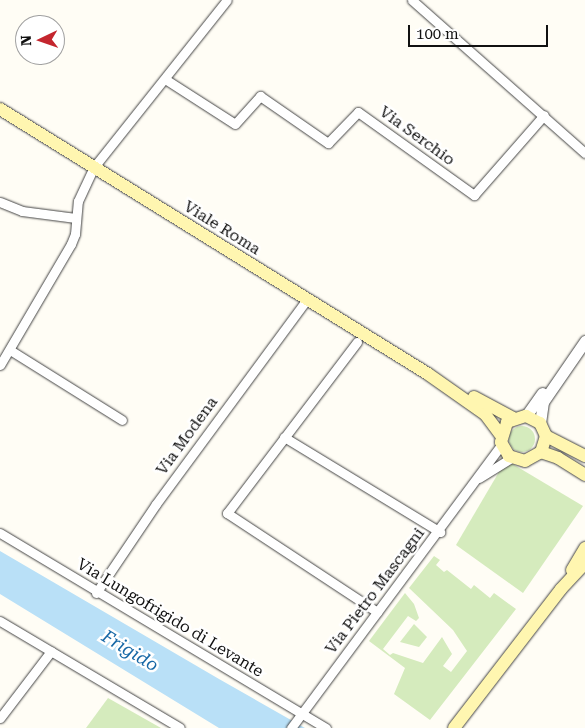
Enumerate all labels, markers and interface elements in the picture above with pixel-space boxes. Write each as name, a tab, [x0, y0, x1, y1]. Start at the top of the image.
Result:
north arrow	[15, 15, 65, 65]
scale bar	[410, 15, 550, 47]
text: 100 m	[416, 25, 459, 43]
text: N	[18, 35, 34, 47]
street label: Via Serchio	[376, 102, 458, 170]
street label: Viale Roma	[180, 197, 264, 259]
street label: Via Modena	[152, 393, 222, 479]
street label: Via Pietro Mascagni	[321, 524, 429, 658]
street label: Via Lungofrigido di Levante	[73, 555, 267, 681]
water label: Frigido	[98, 626, 162, 676]

